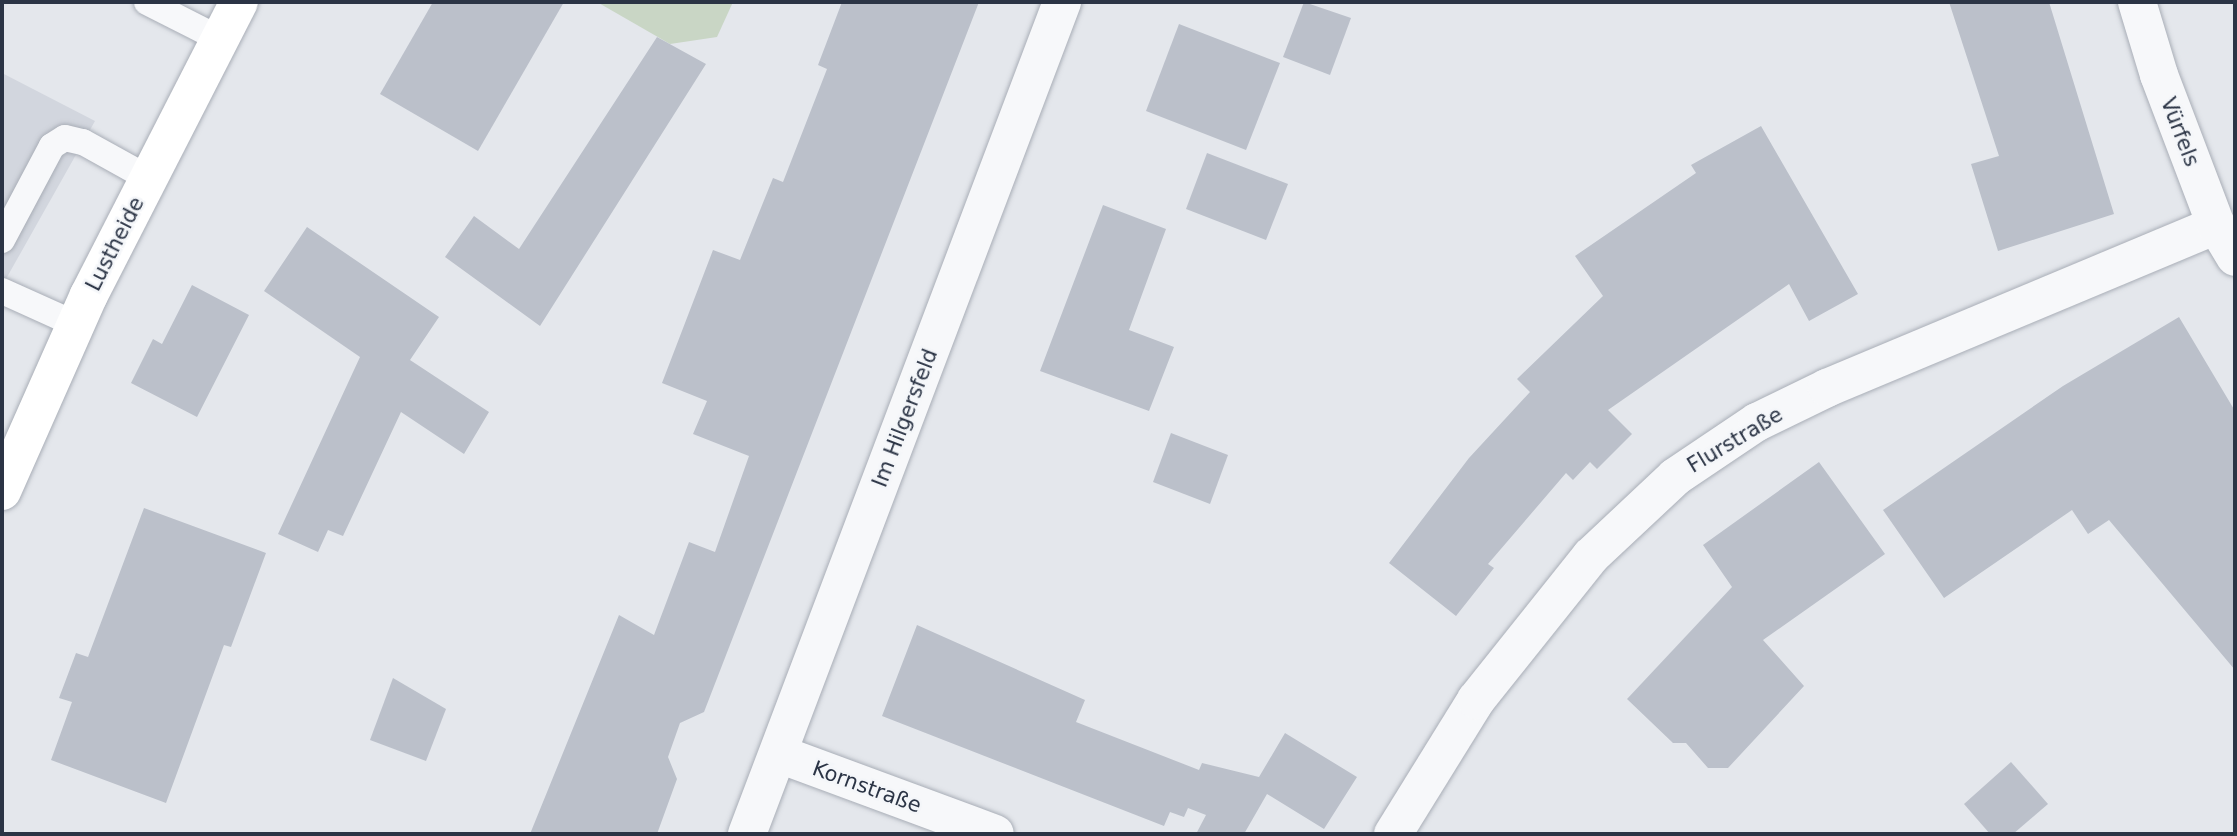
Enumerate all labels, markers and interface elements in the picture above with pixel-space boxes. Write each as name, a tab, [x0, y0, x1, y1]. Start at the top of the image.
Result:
street label: Vürfels	[2155, 94, 2205, 170]
street label: Lustheide	[81, 193, 149, 295]
street label: Im Hilgersfeld	[867, 345, 943, 491]
street label: Flurstraße	[1683, 402, 1787, 478]
street label: Kornstraße	[809, 756, 925, 818]

